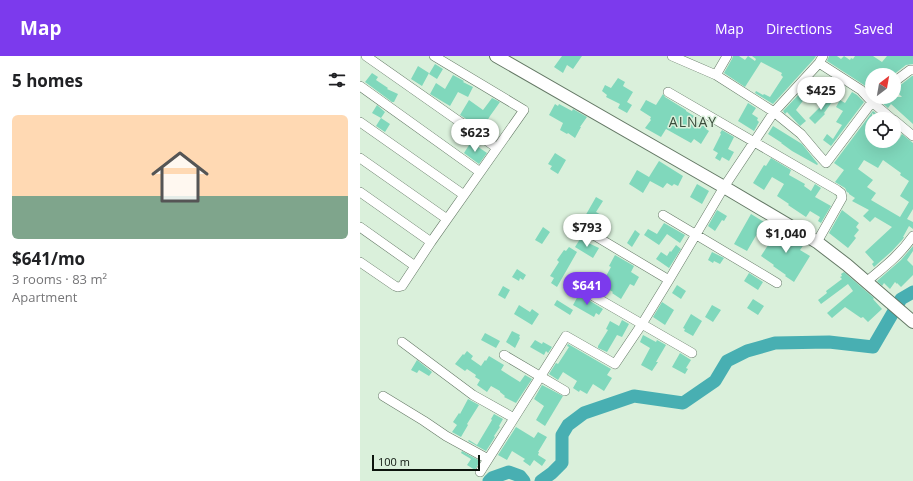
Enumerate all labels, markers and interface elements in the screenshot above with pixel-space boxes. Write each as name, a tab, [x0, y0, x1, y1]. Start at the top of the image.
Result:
text: Map	[20, 15, 61, 41]
text: Map	[715, 19, 744, 38]
text: Directions	[766, 19, 832, 38]
text: Saved	[854, 19, 893, 38]
north arrow	[865, 68, 901, 104]
map controls	[865, 68, 901, 148]
text: 5 homes	[12, 69, 83, 92]
icon: filters	[326, 69, 348, 91]
pin: $425	[797, 77, 845, 111]
text: $425	[806, 81, 836, 99]
district label: ALNAY	[669, 112, 717, 131]
button: locate	[865, 112, 901, 148]
pin: $623	[451, 119, 499, 153]
text: $623	[460, 123, 490, 141]
icon: home	[144, 141, 216, 213]
pin: $793	[563, 214, 611, 248]
text: $793	[572, 218, 602, 236]
pin: $1,040	[753, 220, 819, 254]
text: $1,040	[766, 224, 806, 242]
text: $641/mo	[12, 247, 85, 270]
text: 3 rooms · 83 m²	[12, 270, 107, 288]
pin: $641	[563, 272, 611, 306]
text: $641	[572, 276, 602, 294]
text: Apartment	[12, 288, 77, 306]
scale bar	[372, 453, 480, 472]
text: 100 m	[378, 454, 410, 469]

